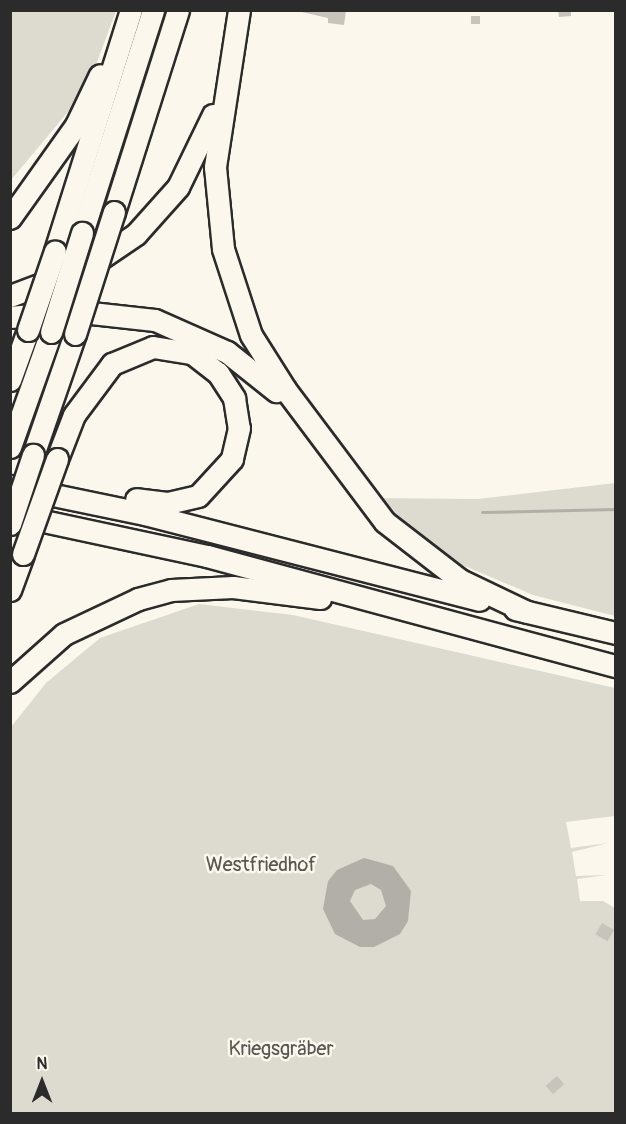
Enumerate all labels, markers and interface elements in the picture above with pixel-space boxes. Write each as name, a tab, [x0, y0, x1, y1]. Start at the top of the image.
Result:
park label: Westfriedhof	[206, 852, 316, 876]
park label: Kriegsgräber	[228, 1036, 334, 1060]
north arrow	[12, 1052, 72, 1112]
text: N	[37, 1054, 47, 1074]

